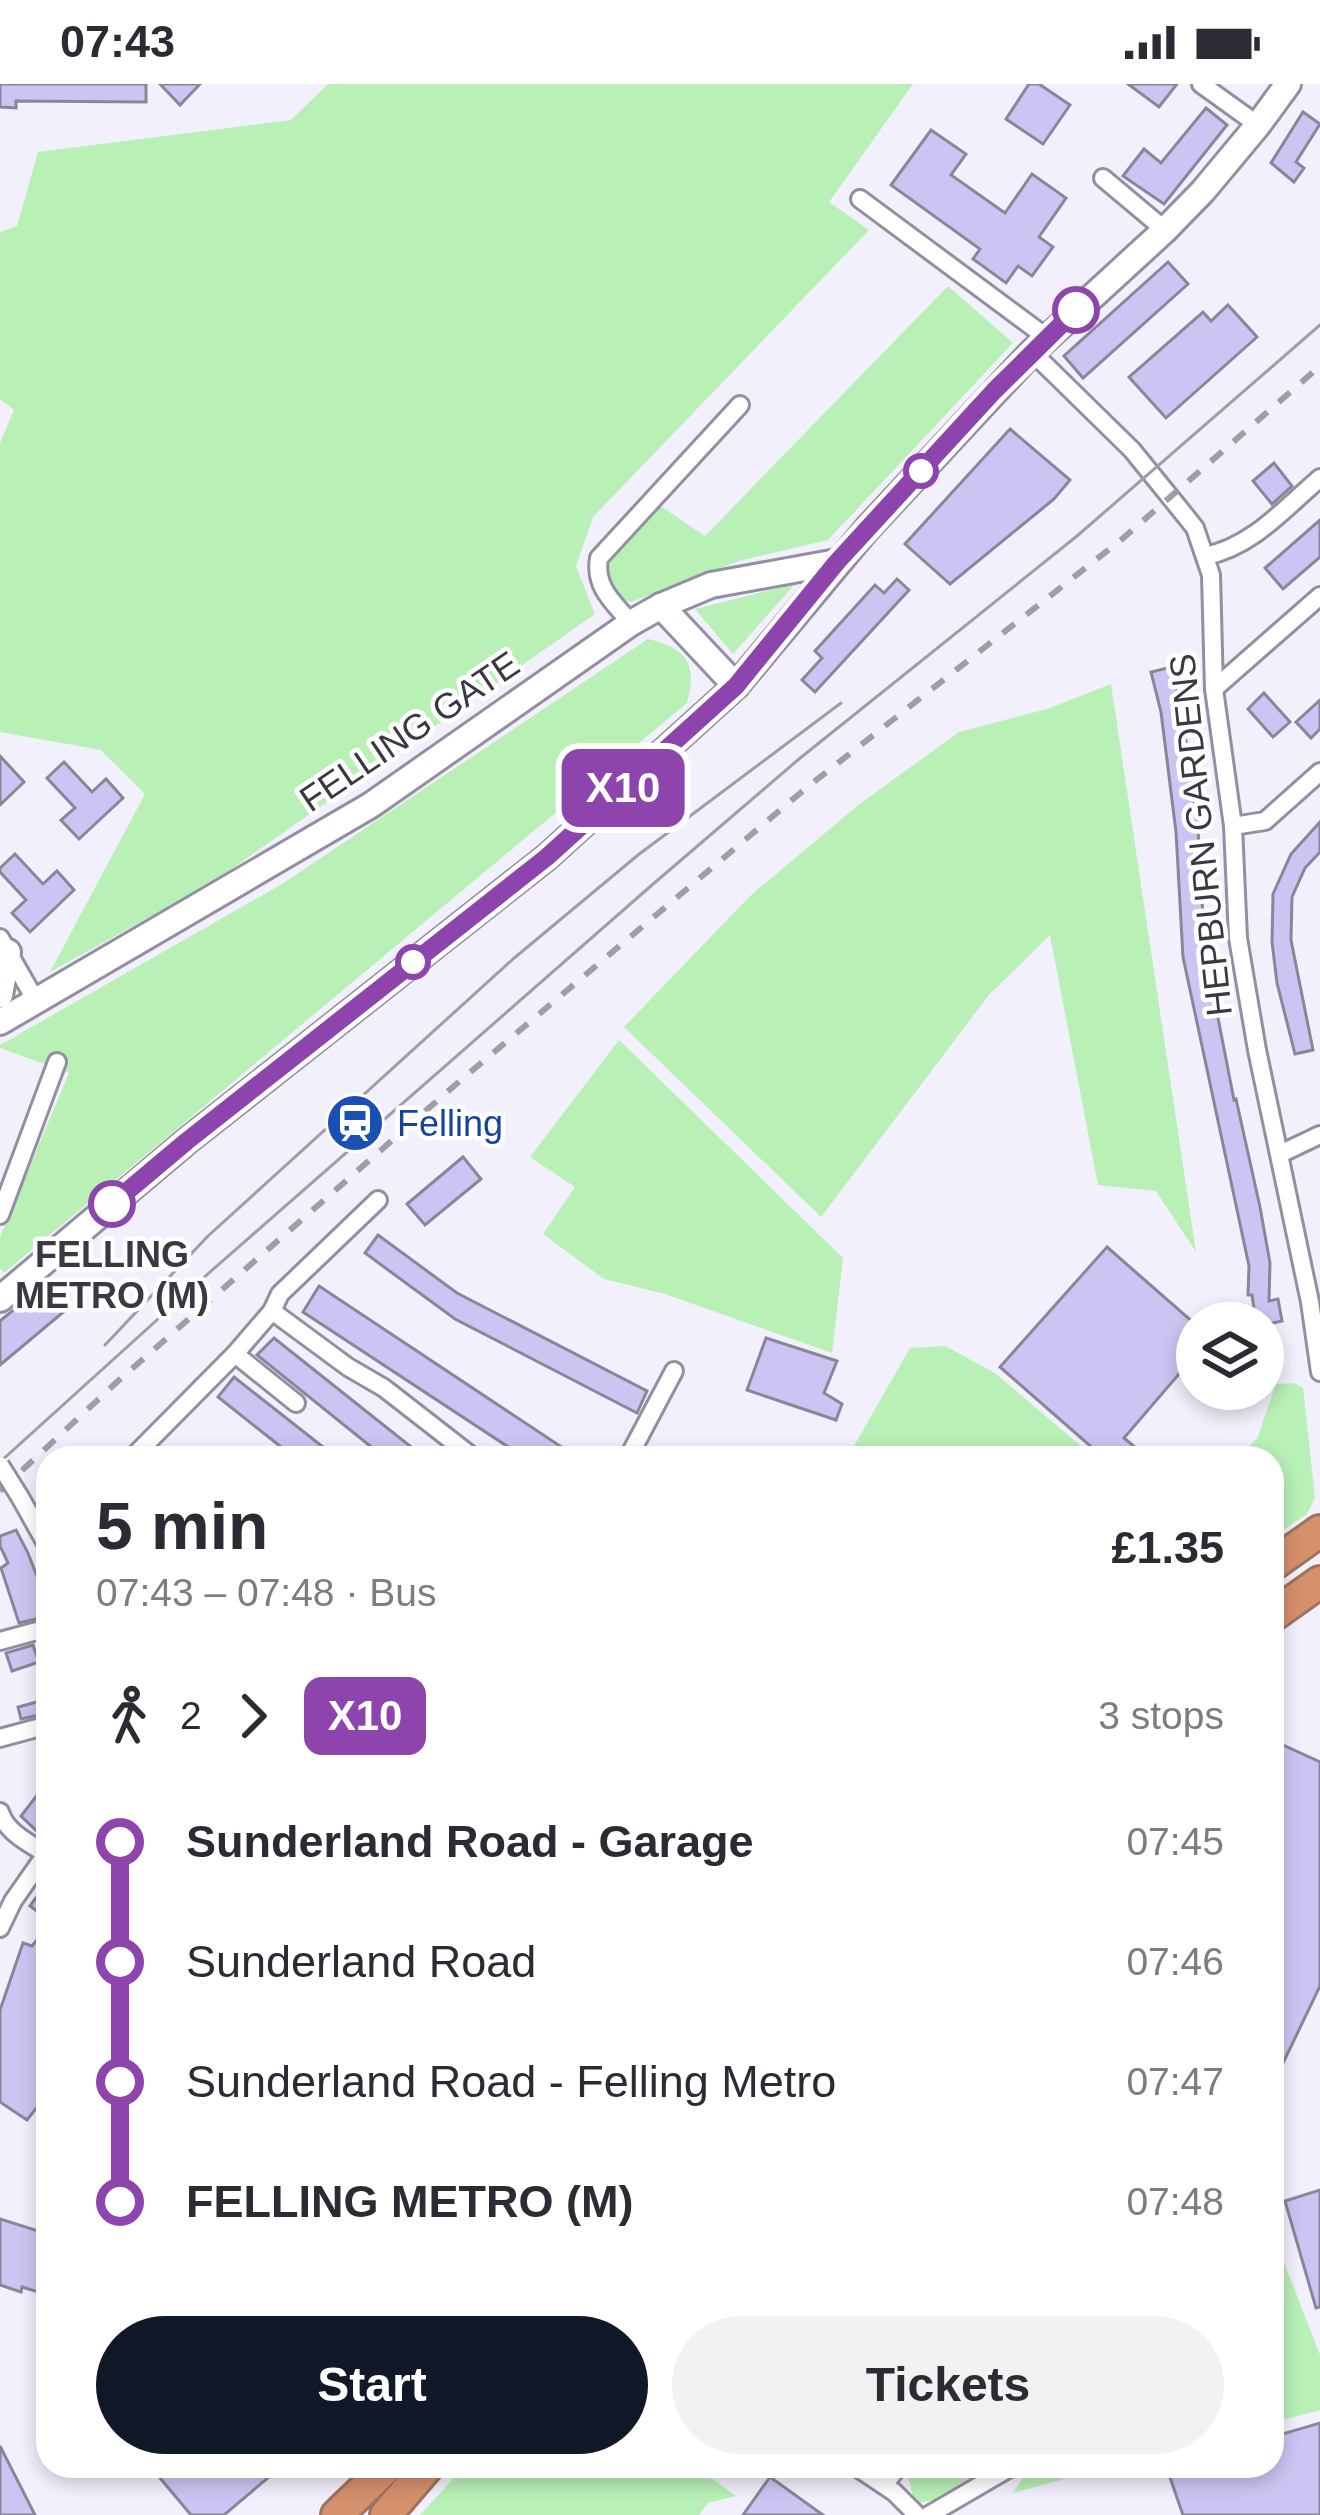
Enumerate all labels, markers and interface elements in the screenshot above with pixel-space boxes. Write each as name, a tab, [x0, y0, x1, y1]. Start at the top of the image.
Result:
text: 07:43	[60, 16, 175, 67]
unlabelled marker	[1054, 288, 1098, 332]
unlabelled marker	[905, 455, 937, 487]
street label: FELLING GATE	[292, 643, 527, 820]
street label: HEPBURN GARDENS	[1161, 652, 1240, 1018]
line badge: X10	[554, 749, 692, 827]
text: X10	[586, 764, 660, 811]
unlabelled marker	[397, 946, 429, 978]
station icon: Felling	[324, 1092, 386, 1154]
place label: Felling	[397, 1103, 503, 1144]
marker: FELLING METRO (M)	[90, 1182, 134, 1226]
place label: FELLING METRO (M)	[15, 1234, 209, 1316]
map controls	[1176, 1302, 1284, 1410]
button: layers	[1176, 1302, 1284, 1410]
text: 5 min	[96, 1489, 268, 1563]
text: £1.35	[1111, 1522, 1224, 1573]
text: 07:43 – 07:48 · Bus	[96, 1571, 436, 1614]
icon: walk	[96, 1683, 162, 1749]
icon: forward	[220, 1683, 286, 1749]
text: X10	[328, 1692, 402, 1739]
text: 2	[180, 1694, 202, 1737]
text: 3 stops	[1098, 1694, 1224, 1737]
text: Sunderland Road - Garage	[186, 1816, 754, 1867]
text: 07:45	[1126, 1820, 1224, 1863]
text: Sunderland Road	[186, 1936, 536, 1987]
text: 07:46	[1126, 1940, 1224, 1983]
text: Sunderland Road - Felling Metro	[186, 2056, 836, 2107]
text: 07:47	[1126, 2060, 1224, 2103]
text: FELLING METRO (M)	[186, 2176, 633, 2227]
text: 07:48	[1126, 2180, 1224, 2223]
button: Start	[96, 2316, 648, 2454]
button: Tickets	[672, 2316, 1224, 2454]

